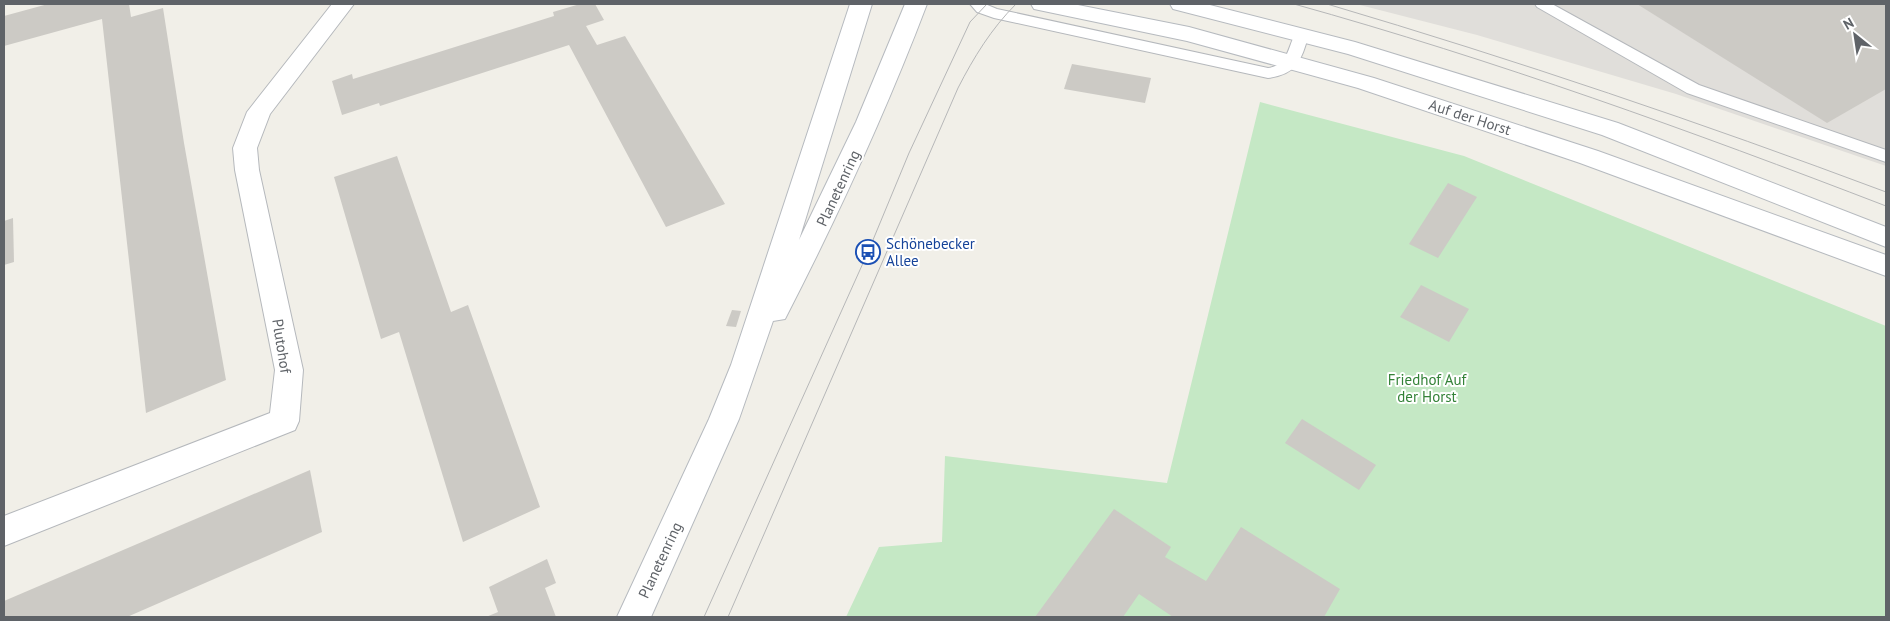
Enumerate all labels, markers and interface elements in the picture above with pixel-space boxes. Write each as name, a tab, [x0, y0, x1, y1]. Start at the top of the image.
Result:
north arrow	[1830, 10, 1880, 60]
text: N	[1840, 14, 1857, 34]
street label: Auf der Horst	[1427, 95, 1513, 139]
street label: Planetenring	[812, 147, 864, 229]
place label: Schönebecker Allee	[886, 234, 975, 270]
bus stop icon: Schönebecker Allee	[855, 239, 881, 265]
street label: Plutohof	[268, 318, 296, 376]
park label: Friedhof Auf der Horst	[1388, 370, 1468, 406]
street label: Planetenring	[634, 519, 686, 601]

